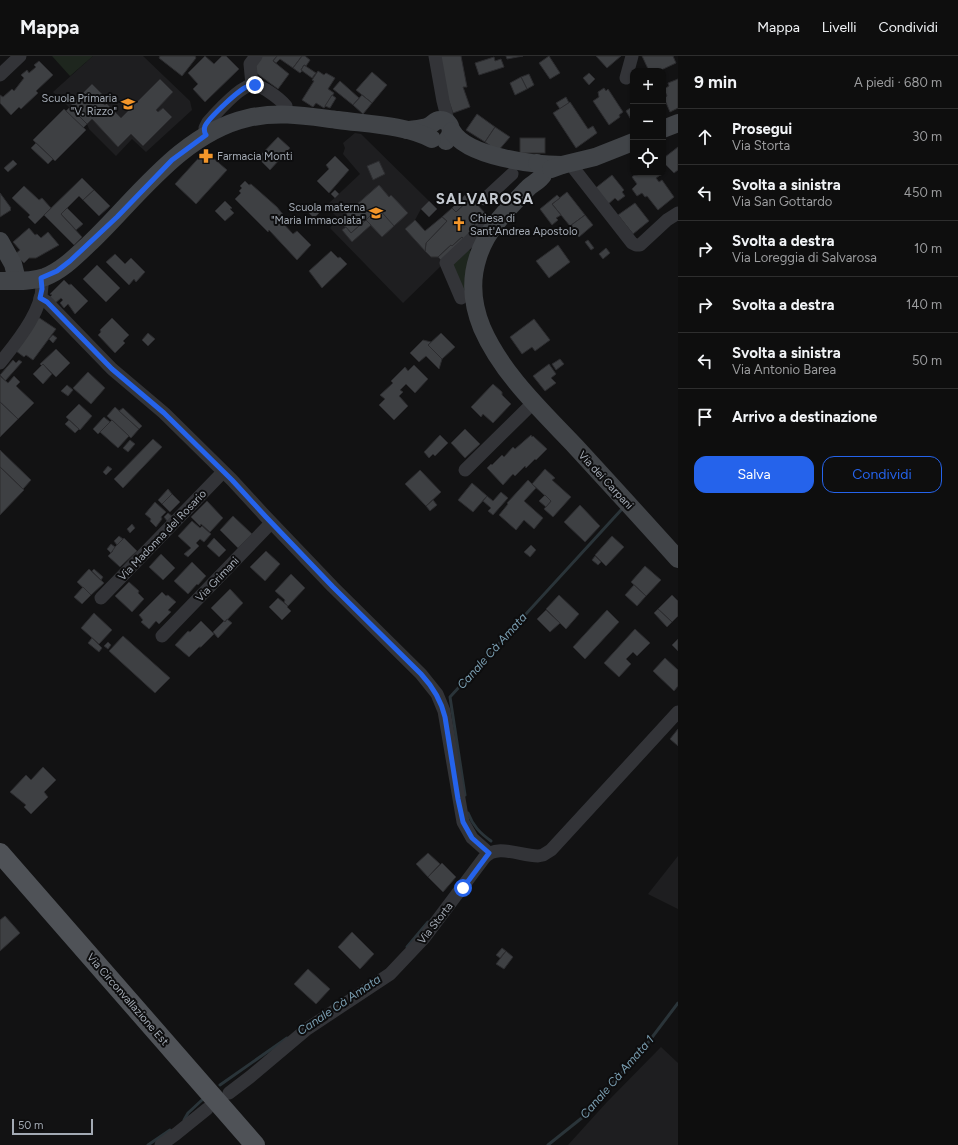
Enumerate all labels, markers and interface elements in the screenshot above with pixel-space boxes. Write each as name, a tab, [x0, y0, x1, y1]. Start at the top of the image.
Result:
text: Mappa	[20, 16, 79, 39]
text: Mappa	[757, 19, 800, 36]
text: Livelli	[822, 19, 857, 36]
text: Condividi	[879, 19, 938, 36]
map controls	[630, 68, 666, 176]
button: +	[630, 68, 666, 104]
text: 9 min	[694, 72, 737, 92]
text: A piedi · 680 m	[854, 75, 942, 90]
route end	[246, 76, 264, 94]
place label: Scuola Primaria "V. Rizzo"	[42, 92, 117, 118]
school or university icon: Scuola Primaria "V. Rizzo"	[120, 96, 136, 112]
button: −	[630, 104, 666, 140]
text: Prosegui	[732, 120, 792, 138]
icon: ahead	[694, 126, 716, 148]
text: 30 m	[912, 129, 942, 144]
text: Via Storta	[732, 138, 790, 153]
button: locate	[630, 140, 666, 176]
pharmacy icon: Farmacia Monti	[198, 148, 214, 164]
place label: Farmacia Monti	[217, 150, 293, 163]
text: Svolta a sinistra	[732, 176, 841, 194]
icon: left	[694, 182, 716, 204]
text: 450 m	[904, 185, 942, 200]
district label: SALVAROSA	[436, 190, 534, 208]
text: Via San Gottardo	[732, 194, 832, 209]
place label: Scuola materna "Maria Immacolata"	[271, 201, 365, 227]
school or university icon: Scuola materna "Maria Immacolata"	[368, 205, 384, 221]
place label: Chiesa di Sant'Andrea Apostolo	[470, 212, 578, 238]
church icon: Chiesa di Sant'Andrea Apostolo	[451, 216, 467, 232]
text: Svolta a destra	[732, 232, 835, 250]
icon: right	[694, 238, 716, 260]
text: 10 m	[914, 241, 942, 256]
text: Via Loreggia di Salvarosa	[732, 250, 877, 265]
icon: right	[694, 294, 716, 316]
text: Svolta a destra	[732, 296, 835, 314]
text: 140 m	[906, 297, 942, 312]
text: Svolta a sinistra	[732, 344, 841, 362]
icon: left	[694, 350, 716, 372]
text: 50 m	[912, 353, 942, 368]
text: Via Antonio Barea	[732, 362, 836, 377]
icon: arrive	[694, 406, 716, 428]
text: Arrivo a destinazione	[732, 408, 877, 426]
street label: Via dei Carpani	[576, 449, 636, 512]
button: Salva	[694, 456, 814, 493]
button: Condividi	[822, 456, 942, 493]
street label: Via Madonna del Rosario	[116, 487, 209, 583]
street label: Via Grimani	[193, 554, 242, 604]
water label: Canale Cà Amata	[454, 610, 530, 692]
route start	[454, 879, 472, 897]
street label: Via Storta	[415, 900, 456, 947]
street label: Via Circonvallazione Est	[84, 951, 171, 1048]
water label: Canale Cà Amata	[295, 972, 383, 1038]
water label: Canale Cà Amata 1	[577, 1033, 657, 1121]
scale bar	[12, 1117, 93, 1136]
text: 50 m	[18, 1119, 43, 1132]

